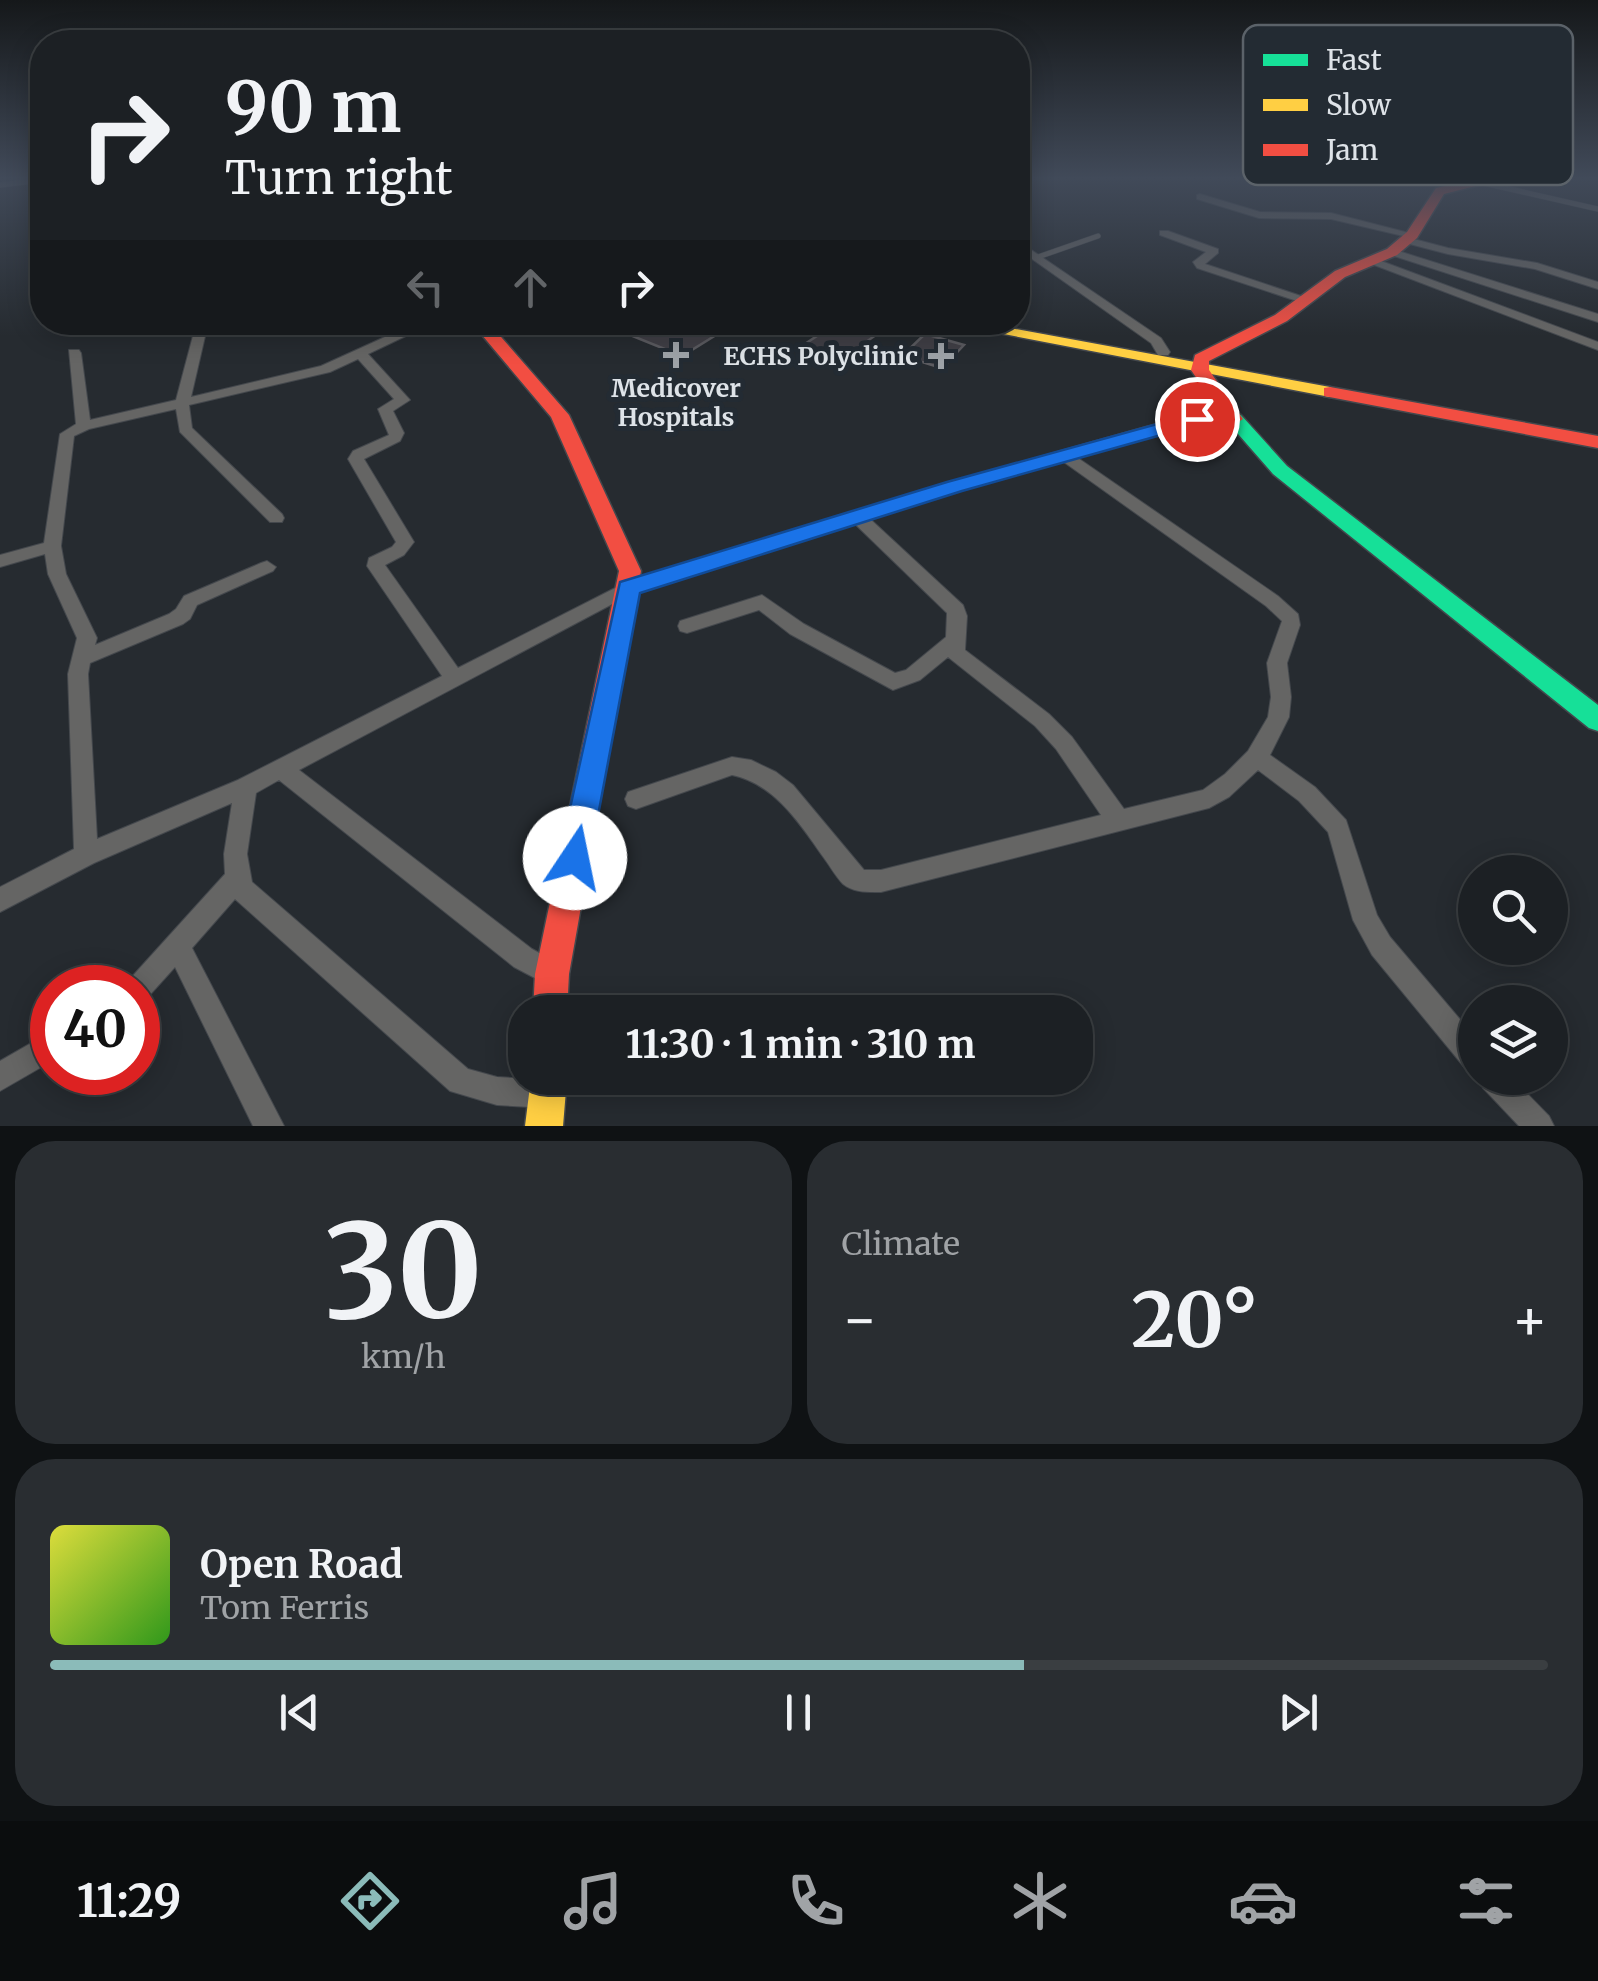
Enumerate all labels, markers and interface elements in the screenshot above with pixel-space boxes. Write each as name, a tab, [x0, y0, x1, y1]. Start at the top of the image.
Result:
legend	[1243, 25, 1573, 185]
text: Fast	[1326, 42, 1382, 78]
text: 90 m	[225, 63, 402, 151]
icon: right	[60, 70, 190, 200]
text: Slow	[1326, 87, 1391, 123]
text: Jam	[1325, 132, 1379, 168]
text: Turn right	[225, 150, 453, 206]
icon: left	[398, 260, 453, 315]
icon: ahead	[503, 260, 558, 315]
icon: right	[608, 260, 663, 315]
place label: ECHS Polyclinic	[723, 340, 918, 372]
marker: Medicover Hospitals	[663, 342, 689, 368]
marker: ECHS Polyclinic	[928, 343, 954, 369]
place label: Medicover Hospitals	[611, 372, 741, 433]
pin	[1155, 377, 1240, 462]
icon: arrive	[1170, 392, 1225, 447]
position arrow	[523, 806, 627, 910]
map controls	[1458, 855, 1568, 1095]
button: search	[1458, 855, 1568, 965]
speed limit sign: 40	[30, 965, 160, 1095]
button: layers	[1458, 985, 1568, 1095]
text: 11:30 · 1 min · 310 m	[625, 1021, 976, 1068]
text: 30	[324, 1190, 483, 1353]
text: Climate	[842, 1224, 960, 1264]
text: 20°	[1131, 1273, 1258, 1367]
text: −	[842, 1285, 878, 1354]
text: +	[1511, 1285, 1548, 1354]
text: km/h	[361, 1337, 446, 1377]
text: Open Road	[200, 1541, 403, 1588]
text: Tom Ferris	[200, 1588, 369, 1628]
icon: previous	[272, 1685, 327, 1740]
icon: pause	[771, 1685, 826, 1740]
icon: next	[1271, 1685, 1326, 1740]
icon: directions	[335, 1866, 405, 1936]
icon: music	[558, 1866, 628, 1936]
icon: phone	[781, 1866, 851, 1936]
icon: climate	[1005, 1866, 1075, 1936]
icon: car	[1228, 1866, 1298, 1936]
icon: filters	[1451, 1866, 1521, 1936]
text: 11:29	[77, 1873, 181, 1929]

